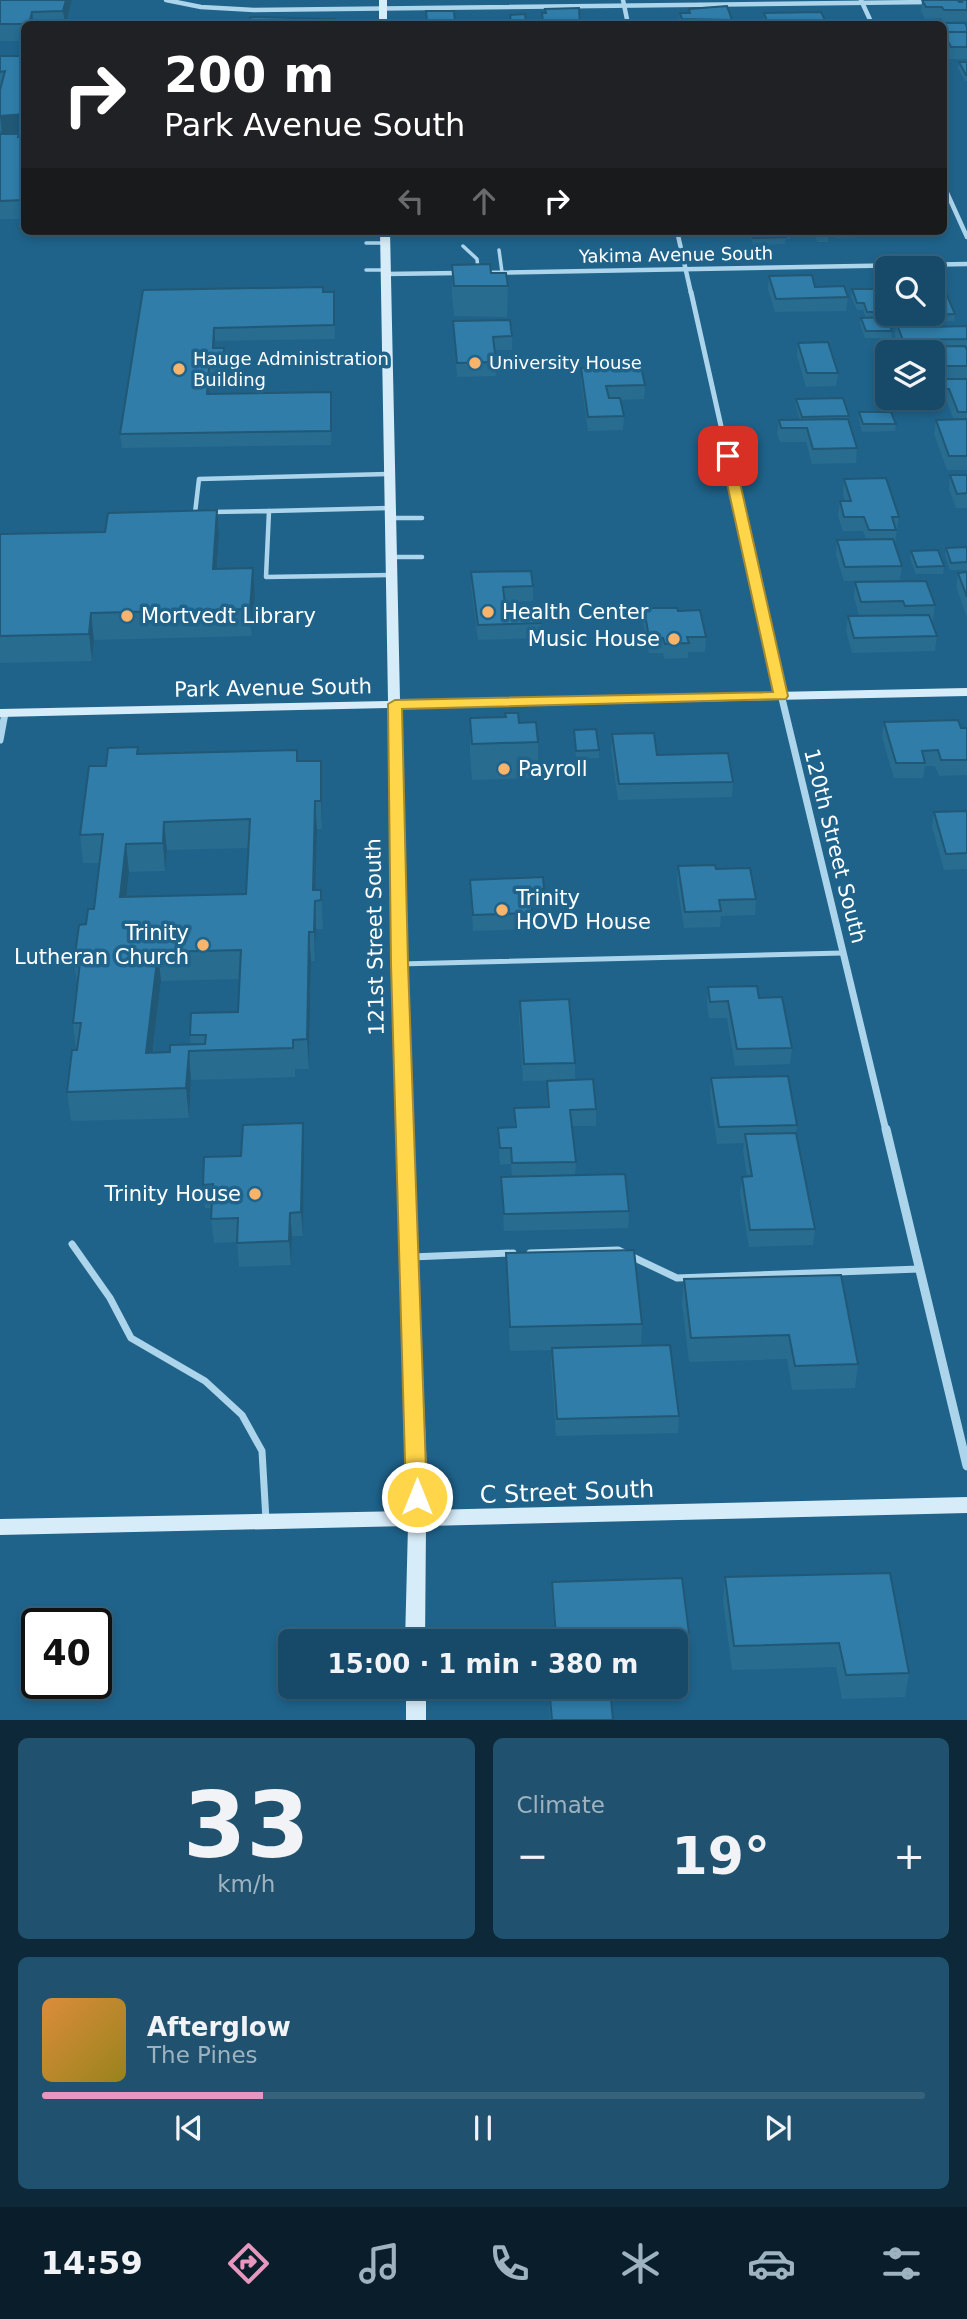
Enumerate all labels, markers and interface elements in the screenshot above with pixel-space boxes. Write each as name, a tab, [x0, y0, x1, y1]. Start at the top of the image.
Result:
text: 200 m	[164, 47, 334, 104]
icon: right	[49, 49, 140, 140]
text: Park Avenue South	[164, 106, 465, 144]
icon: left	[392, 182, 430, 220]
icon: ahead	[465, 182, 503, 220]
icon: right	[538, 182, 576, 220]
street label: Yakima Avenue South	[578, 242, 773, 267]
map controls	[875, 256, 945, 410]
button: search	[875, 256, 945, 326]
button: layers	[875, 340, 945, 410]
place label: Hauge Administration Building	[193, 348, 389, 390]
place label: University House	[489, 352, 642, 373]
marker: University House	[467, 355, 483, 371]
marker: Hauge Administration Building	[171, 361, 187, 377]
pin	[698, 426, 758, 486]
icon: arrive	[709, 437, 747, 475]
place label: Health Center	[502, 600, 649, 624]
place label: Mortvedt Library	[141, 604, 316, 628]
marker: Health Center	[480, 604, 496, 620]
marker: Mortvedt Library	[119, 608, 135, 624]
place label: Music House	[528, 627, 660, 651]
marker: Music House	[666, 631, 682, 647]
street label: Park Avenue South	[174, 674, 372, 702]
street label: 120th Street South	[799, 746, 871, 946]
place label: Payroll	[518, 757, 588, 781]
marker: Payroll	[496, 761, 512, 777]
street label: 121st Street South	[361, 838, 389, 1036]
place label: Trinity HOVD House	[515, 886, 651, 934]
marker: Trinity HOVD House	[494, 902, 510, 918]
place label: Trinity Lutheran Church	[14, 921, 189, 969]
marker: Trinity Lutheran Church	[195, 937, 211, 953]
place label: Trinity House	[104, 1182, 241, 1206]
marker: Trinity House	[247, 1186, 263, 1202]
position arrow	[380, 1460, 454, 1534]
street label: C Street South	[479, 1475, 655, 1509]
speed limit sign: 40	[21, 1608, 112, 1699]
text: 15:00 · 1 min · 380 m	[328, 1649, 638, 1679]
text: 33	[183, 1773, 310, 1878]
text: Climate	[517, 1792, 605, 1818]
text: 19°	[672, 1826, 770, 1886]
text: −	[517, 1834, 548, 1878]
text: +	[893, 1834, 925, 1878]
text: km/h	[217, 1871, 275, 1897]
text: Afterglow	[147, 2012, 291, 2042]
text: The Pines	[147, 2042, 258, 2068]
icon: previous	[170, 2109, 208, 2147]
icon: pause	[464, 2109, 502, 2147]
icon: next	[759, 2109, 797, 2147]
icon: directions	[224, 2239, 273, 2288]
icon: music	[355, 2239, 404, 2288]
icon: phone	[485, 2239, 534, 2288]
icon: climate	[616, 2239, 665, 2288]
icon: car	[747, 2239, 796, 2288]
icon: filters	[877, 2239, 926, 2288]
text: 14:59	[41, 2244, 143, 2282]

